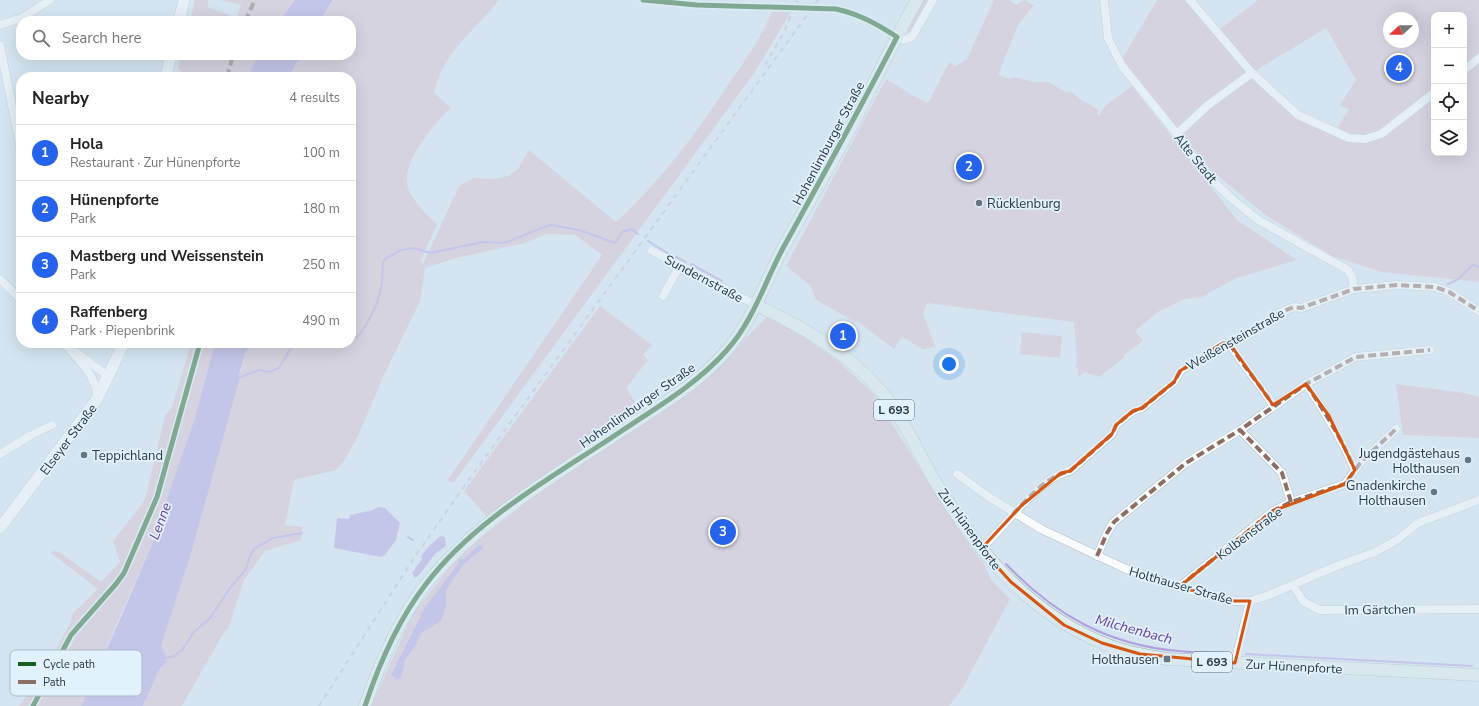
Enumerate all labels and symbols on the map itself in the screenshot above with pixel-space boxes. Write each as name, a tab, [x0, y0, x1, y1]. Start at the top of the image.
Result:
north arrow	[1383, 12, 1419, 48]
pin: 4	[1386, 53, 1412, 83]
street label: Hohenlimburger Straße	[789, 78, 869, 208]
street label: Alte Stadt	[1170, 130, 1221, 188]
pin: 2	[956, 152, 982, 182]
place label: Rücklenburg	[987, 195, 1061, 213]
marker: Rücklenburg	[974, 198, 984, 208]
street label: Sundernstraße	[661, 251, 746, 307]
street label: Weißensteinstraße	[1183, 304, 1288, 375]
pin: 1	[830, 321, 856, 351]
your location	[939, 354, 959, 374]
street label: Hohenlimburger Straße	[576, 359, 699, 453]
street label: Elseyer Straße	[36, 400, 102, 479]
road number: L 693	[874, 400, 914, 420]
place label: Jugendgästehaus Holthausen	[1358, 445, 1460, 478]
place label: Teppichland	[92, 447, 163, 465]
marker: Teppichland	[79, 450, 89, 460]
marker: Jugendgästehaus Holthausen	[1463, 455, 1473, 465]
place label: Gnadenkirche Holthausen	[1346, 477, 1426, 510]
street label: Zur Hünenpforte	[933, 485, 1005, 574]
marker: Gnadenkirche Holthausen	[1429, 487, 1439, 497]
water label: Lenne	[145, 499, 176, 542]
street label: Kolbenstraße	[1213, 503, 1286, 564]
pin: 3	[710, 517, 736, 547]
street label: Holthauser Straße	[1127, 563, 1235, 609]
street label: Im Gärtchen	[1344, 600, 1416, 620]
water label: Milchenbach	[1093, 610, 1175, 649]
legend	[10, 650, 142, 696]
place label: Holthausen	[1091, 651, 1159, 669]
road number: L 693	[1192, 652, 1232, 672]
marker: Holthausen	[1162, 654, 1172, 664]
street label: Zur Hünenpforte	[1245, 655, 1343, 679]
text: Cycle path	[43, 657, 95, 672]
text: Path	[43, 675, 66, 690]

